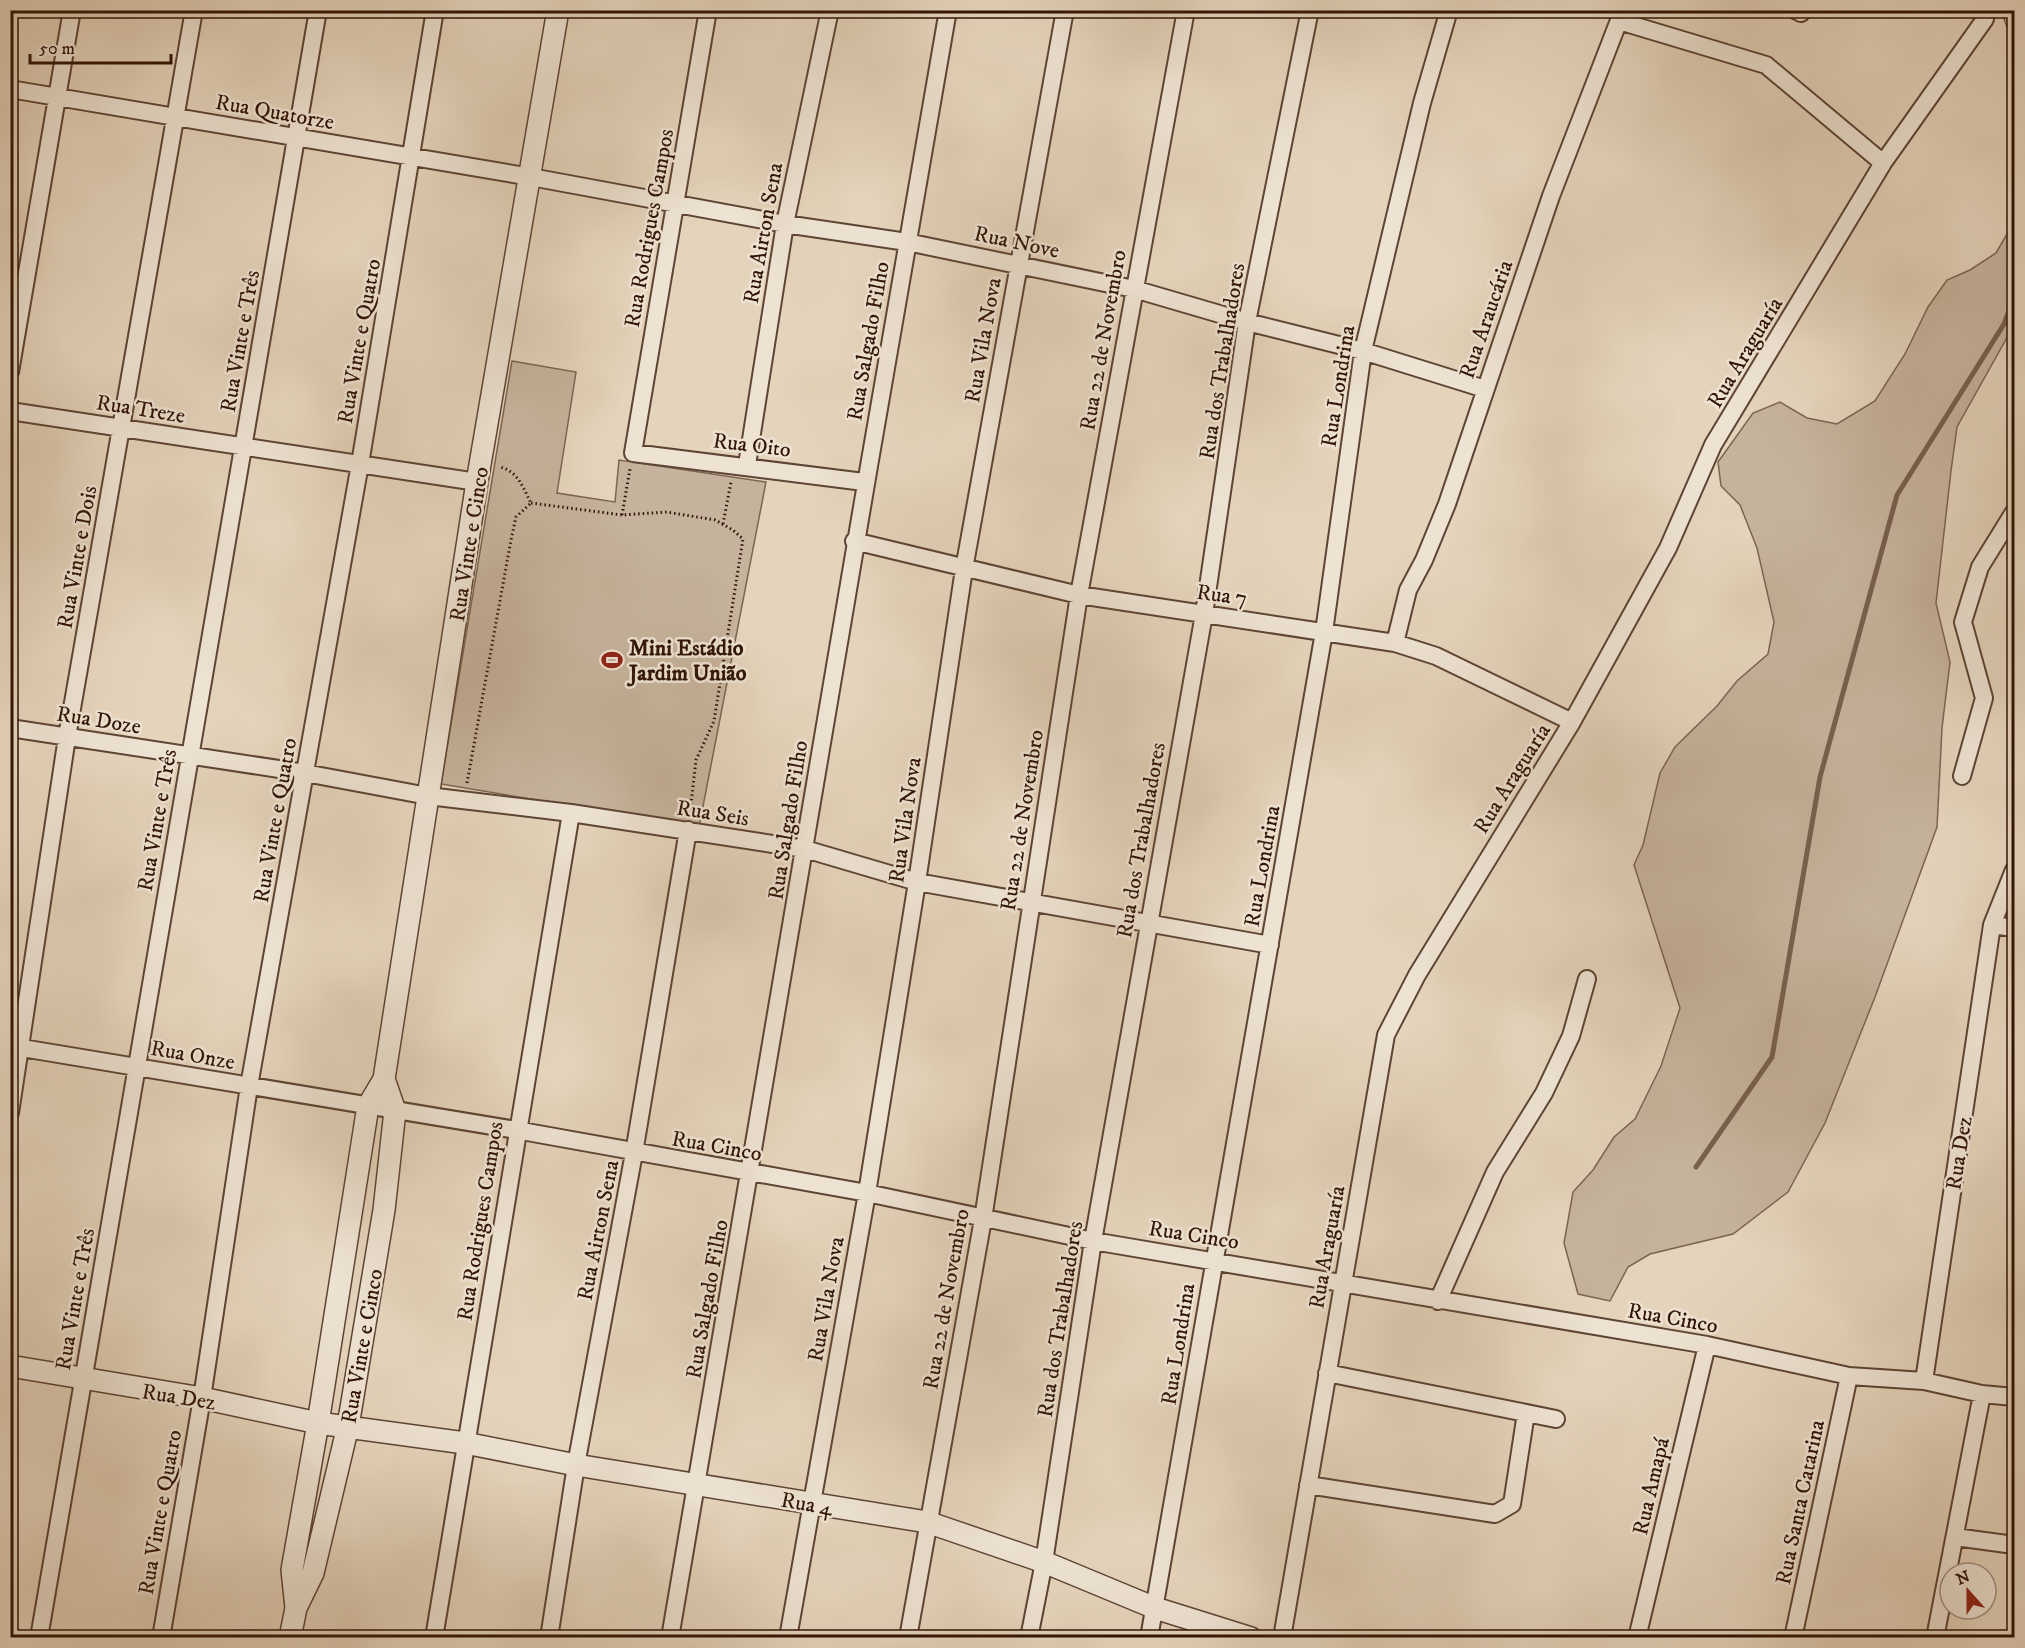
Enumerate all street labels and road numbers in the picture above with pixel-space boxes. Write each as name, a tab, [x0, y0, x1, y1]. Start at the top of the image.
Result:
street label: Rua Quatorze	[213, 89, 336, 136]
street label: Rua Rodrigues Campos	[619, 127, 680, 330]
street label: Rua Airton Sena	[738, 160, 789, 306]
street label: Rua Nove	[972, 220, 1062, 265]
street label: Rua 22 de Novembro	[1074, 248, 1133, 433]
street label: Rua Araucária	[1454, 256, 1519, 382]
street label: Rua Vinte e Quatro	[332, 257, 387, 426]
street label: Rua Salgado Filho	[841, 260, 896, 423]
street label: Rua dos Trabalhadores	[1194, 261, 1251, 461]
street label: Rua Vinte e Três	[215, 268, 266, 414]
street label: Rua Vila Nova	[959, 275, 1008, 405]
street label: Rua Araguaría	[1702, 292, 1789, 413]
street label: Rua Londrina	[1316, 323, 1362, 449]
street label: Rua Treze	[94, 389, 187, 430]
street label: Rua Oito	[711, 427, 792, 464]
street label: Rua Vinte e Cinco	[444, 465, 495, 624]
street label: Rua Vinte e Dois	[52, 484, 103, 631]
street label: Rua 7	[1195, 579, 1249, 612]
street label: Rua Doze	[55, 700, 143, 740]
street label: Rua Araguaría	[1468, 718, 1557, 839]
street label: Rua 22 de Novembro	[995, 728, 1050, 913]
street label: Rua Vinte e Quatro	[248, 736, 303, 905]
street label: Rua Salgado Filho	[763, 739, 814, 902]
street label: Rua dos Trabalhadores	[1111, 740, 1172, 940]
street label: Rua Vinte e Três	[132, 747, 183, 893]
street label: Rua Vila Nova	[883, 755, 928, 885]
street label: Rua Seis	[675, 794, 751, 833]
street label: Rua Londrina	[1239, 803, 1287, 929]
street label: Rua Onze	[149, 1035, 237, 1076]
street label: Rua Dez	[1940, 1114, 1979, 1192]
street label: Rua Rodrigues Campos	[451, 1120, 510, 1323]
street label: Rua Cinco	[670, 1125, 764, 1168]
street label: Rua Airton Sena	[572, 1157, 625, 1303]
street label: Rua Araguaría	[1303, 1183, 1352, 1311]
street label: Rua 22 de Novembro	[917, 1207, 976, 1392]
street label: Rua Cinco	[1147, 1215, 1241, 1256]
street label: Rua Salgado Filho	[680, 1218, 735, 1381]
street label: Rua dos Trabalhadores	[1032, 1219, 1089, 1419]
street label: Rua Vinte e Três	[50, 1226, 101, 1372]
street label: Rua Vila Nova	[802, 1234, 851, 1364]
street label: Rua Vinte e Cinco	[336, 1267, 389, 1426]
street label: Rua Londrina	[1156, 1281, 1202, 1407]
street label: Rua Cinco	[1626, 1297, 1720, 1340]
street label: Rua Dez	[140, 1378, 218, 1417]
street label: Rua Santa Catarina	[1770, 1417, 1831, 1587]
street label: Rua Vinte e Quatro	[133, 1428, 188, 1597]
street label: Rua Amapá	[1627, 1434, 1676, 1538]
street label: Rua 4	[779, 1487, 836, 1523]

